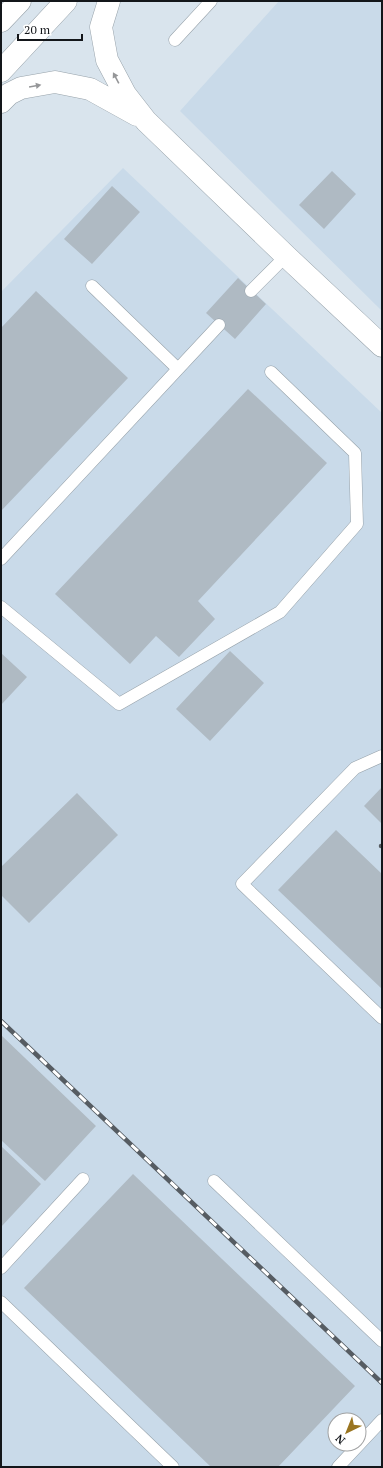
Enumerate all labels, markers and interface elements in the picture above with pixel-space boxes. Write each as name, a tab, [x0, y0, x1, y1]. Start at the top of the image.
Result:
scale bar	[18, 16, 82, 42]
text: 20 m	[24, 22, 51, 37]
one-way arrow	[113, 72, 119, 83]
one-way arrow	[29, 82, 41, 88]
north arrow	[327, 1412, 367, 1452]
text: N	[332, 1431, 348, 1447]

